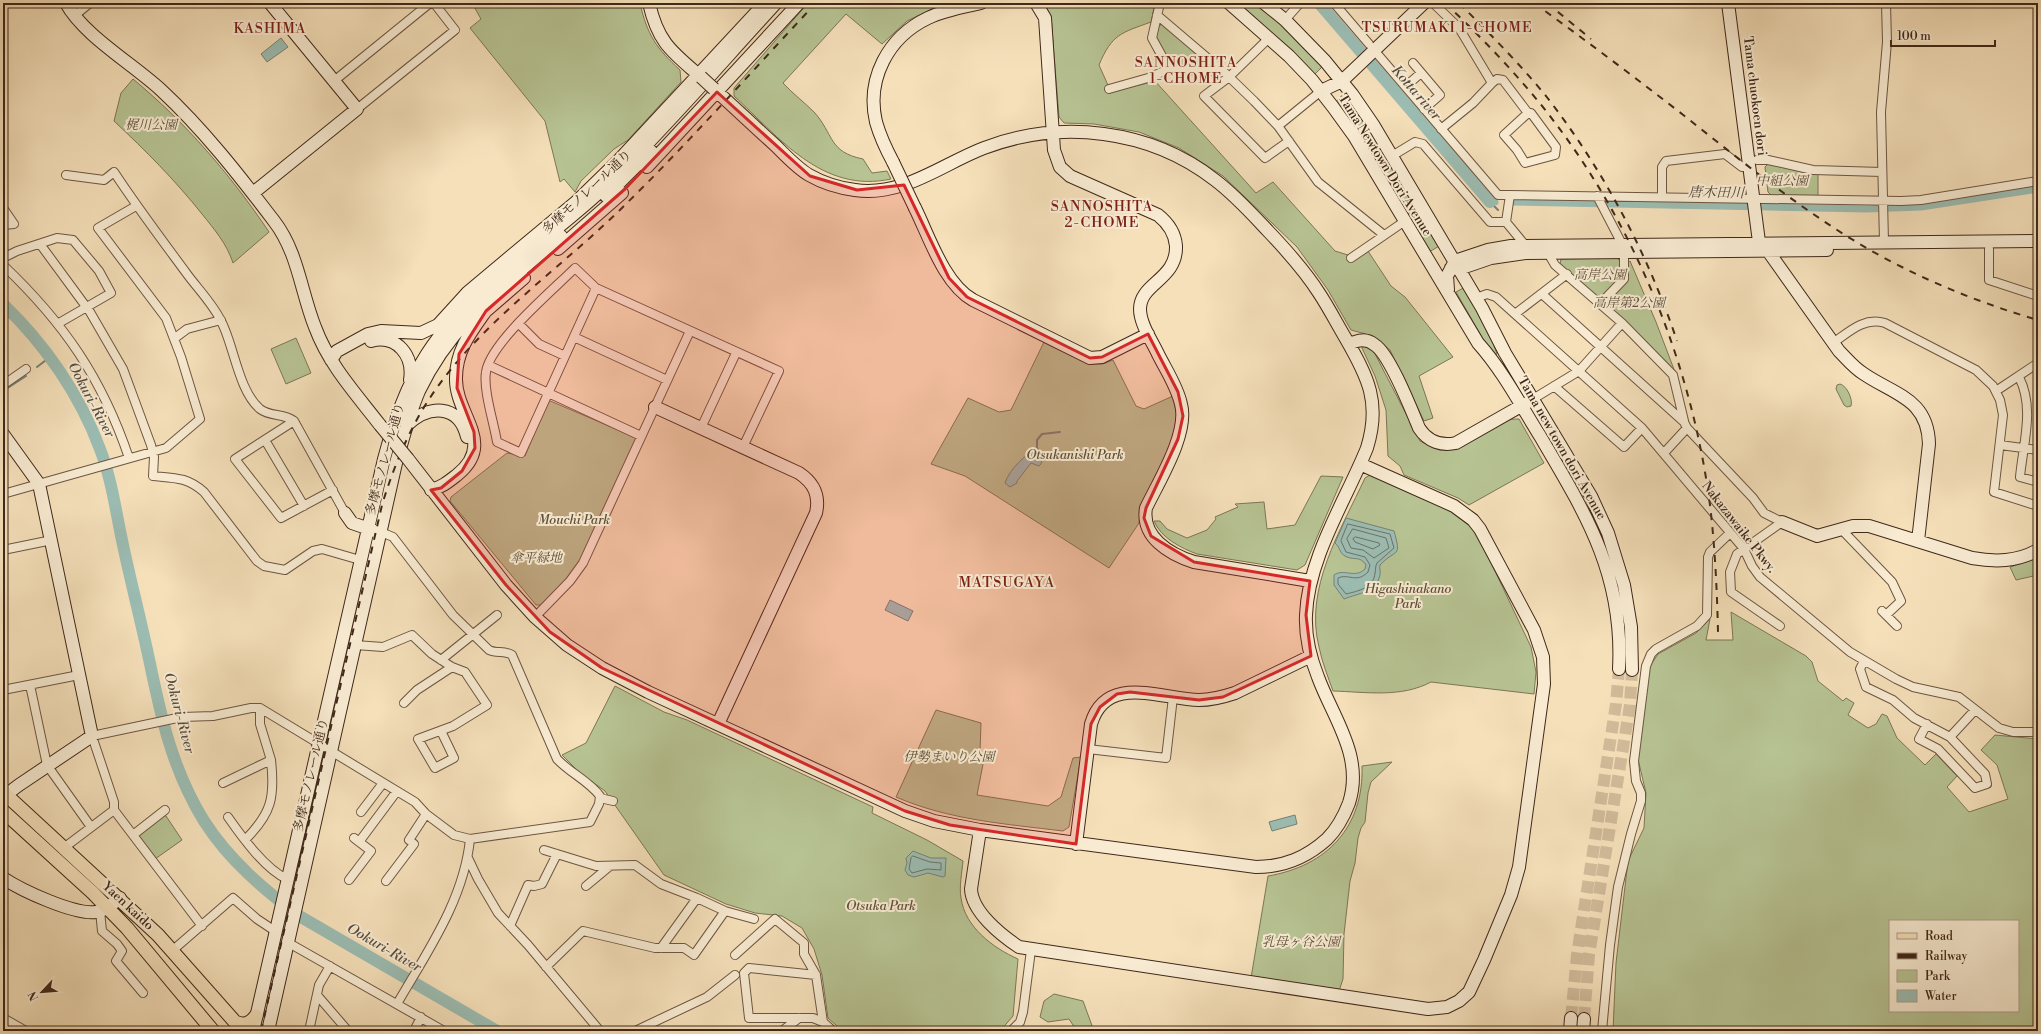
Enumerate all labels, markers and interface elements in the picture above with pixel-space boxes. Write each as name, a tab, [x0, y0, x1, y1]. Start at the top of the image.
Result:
district label: TSURUMAKI 1-CHOME	[1361, 19, 1533, 37]
district label: KASHIMA	[234, 20, 306, 38]
scale bar	[1891, 22, 1995, 48]
text: 100 m	[1897, 29, 1931, 44]
street label: Tama chuokoen dori	[1740, 35, 1770, 157]
district label: SANNOSHITA 1-CHOME	[1135, 54, 1237, 88]
water label: Kotta river	[1387, 62, 1446, 125]
street label: Tama Newtown Dori Avenue	[1335, 91, 1436, 239]
park label: 梶川公園	[125, 117, 179, 133]
street label: 多摩モノレール通り	[539, 147, 635, 237]
park label: 中組公園	[1756, 173, 1810, 189]
water label: 唐木田川	[1688, 184, 1746, 203]
district label: SANNOSHITA 2-CHOME	[1051, 198, 1153, 232]
park label: 高岸公園	[1574, 267, 1628, 283]
park label: 高岸第2公園	[1593, 295, 1667, 311]
water label: Ookuri-River	[64, 359, 119, 442]
street label: Tama new town dori Avenue	[1514, 374, 1610, 523]
street label: 多摩モノレール通り	[362, 401, 408, 517]
park label: Otsukanishi Park	[1026, 447, 1124, 463]
street label: Nakazawaike Pkwy.	[1698, 478, 1780, 576]
park label: Mouchi Park	[538, 512, 610, 528]
park label: 傘平緑地	[510, 550, 564, 566]
district label: MATSUGAYA	[959, 574, 1055, 592]
park label: Higashinakano Park	[1364, 581, 1451, 612]
water label: Ookuri-River	[160, 671, 199, 756]
street label: 多摩モノレール通り	[290, 717, 332, 833]
park label: 伊勢まいり公園	[903, 749, 996, 765]
street label: Yaen kaido	[98, 878, 157, 934]
park label: Otsuka Park	[846, 898, 916, 914]
water label: Ookuri-River	[344, 919, 425, 977]
legend	[1889, 920, 2019, 1012]
text: Road	[1925, 929, 1953, 944]
park label: 乳母ヶ谷公園	[1262, 934, 1342, 950]
text: Railway	[1925, 949, 1967, 964]
text: Park	[1925, 969, 1951, 984]
north arrow	[22, 972, 62, 1012]
text: N	[26, 989, 42, 1003]
text: Water	[1924, 989, 1957, 1004]

